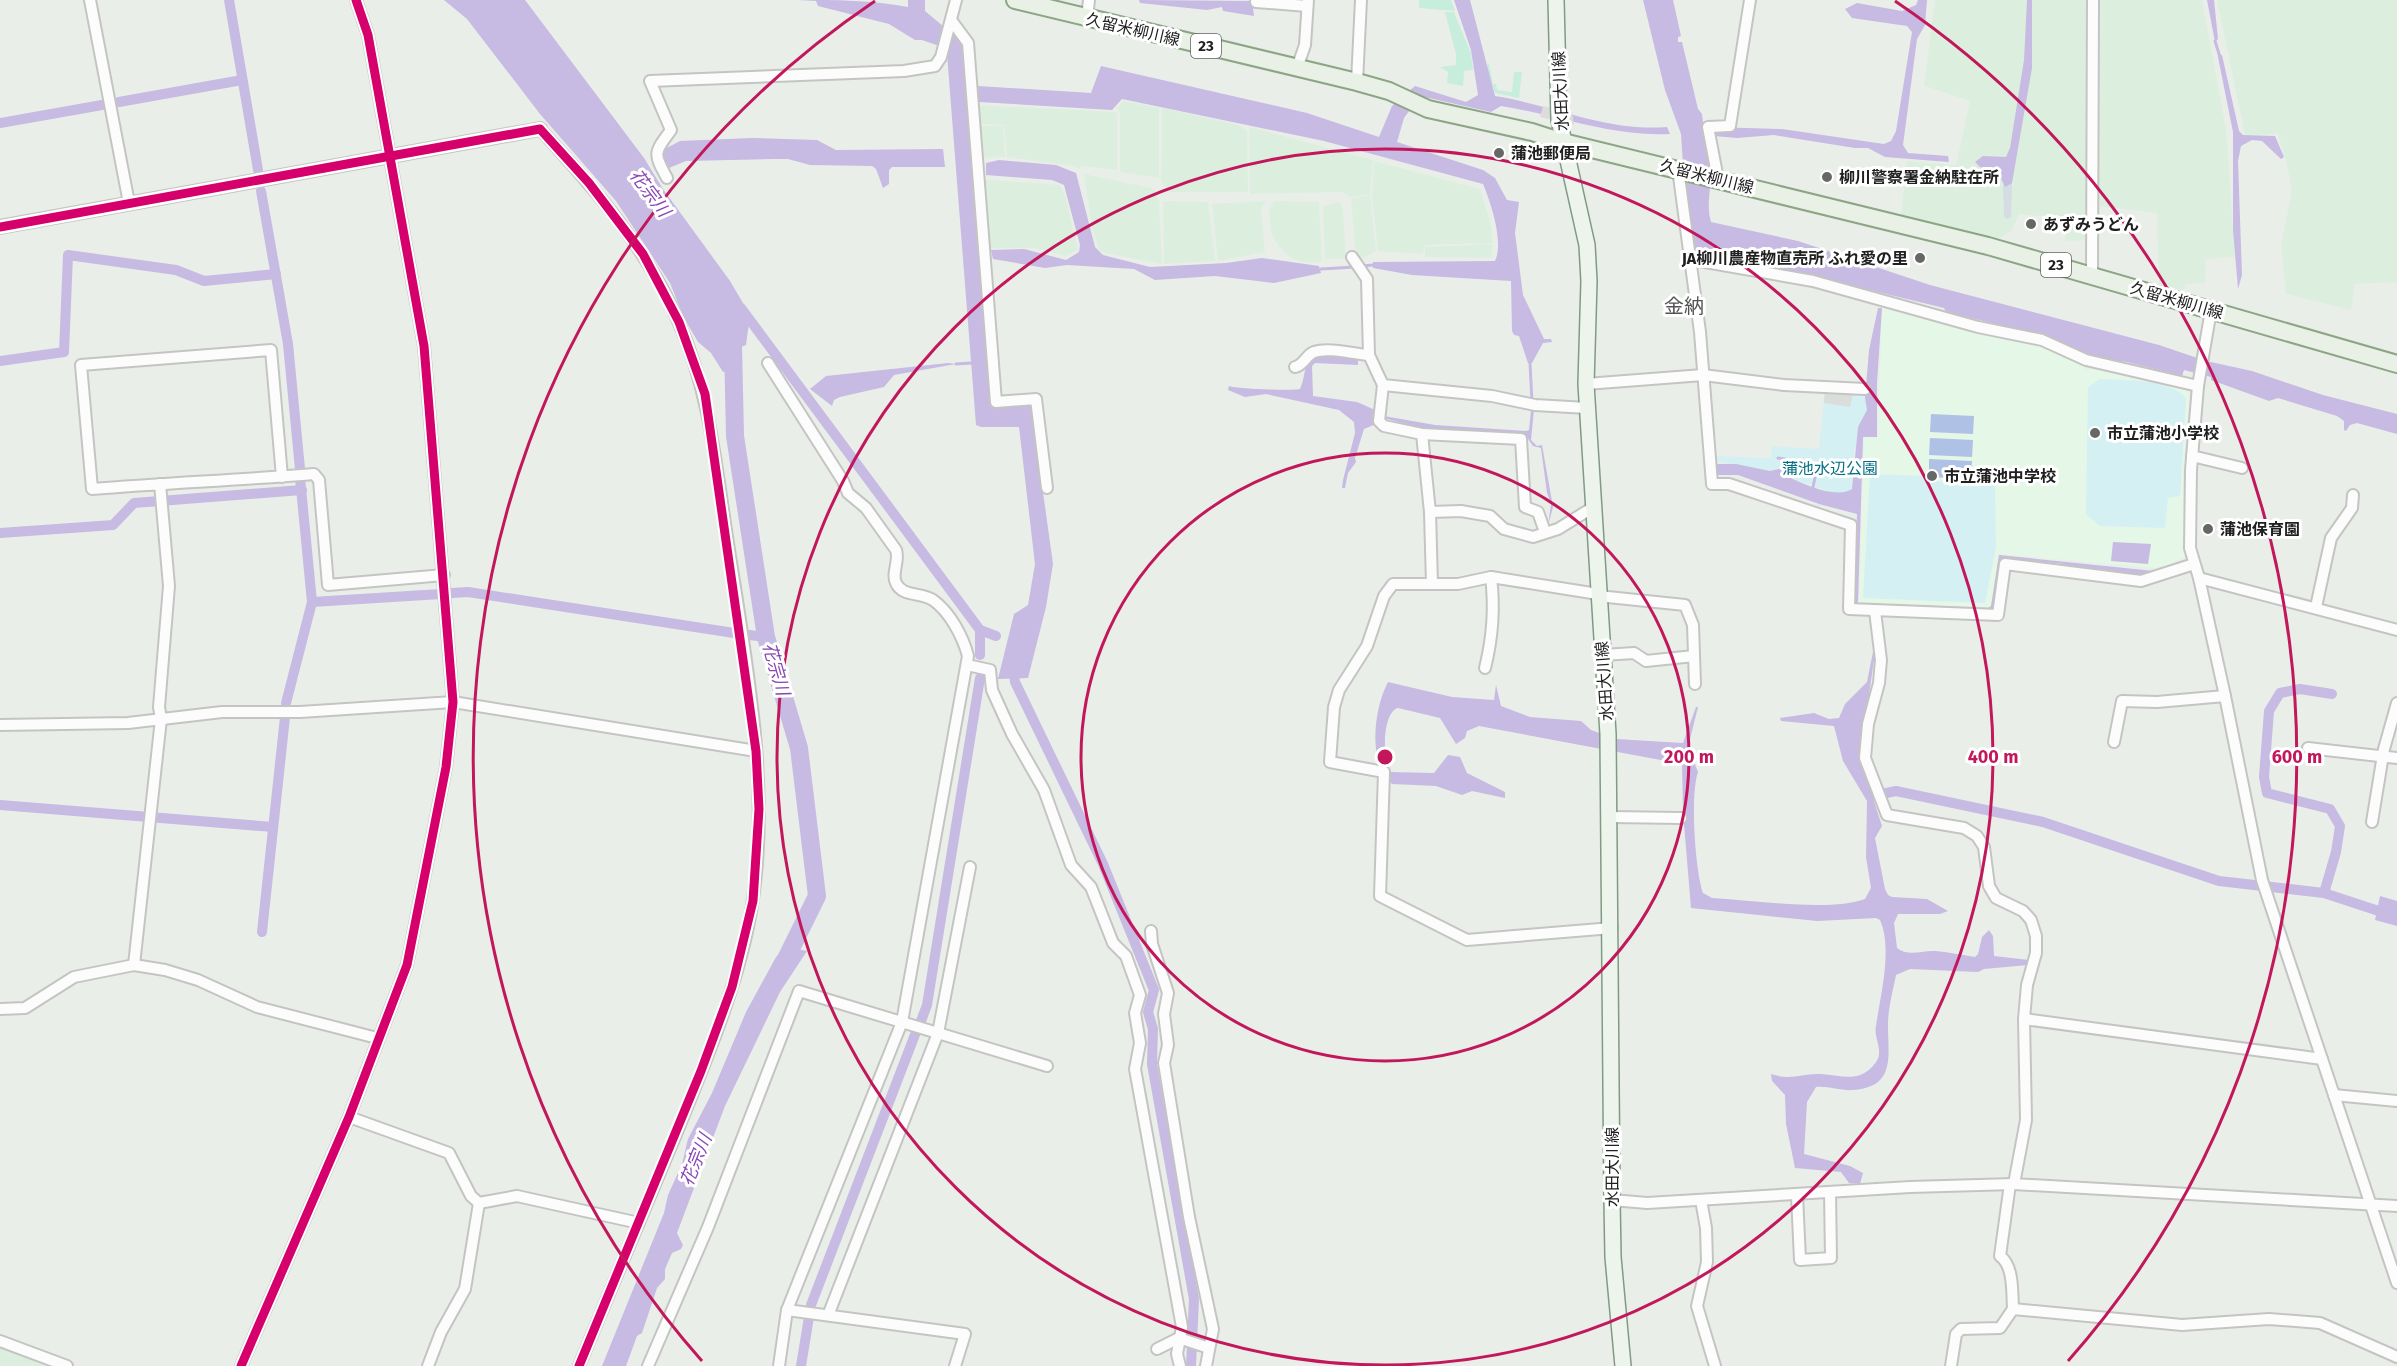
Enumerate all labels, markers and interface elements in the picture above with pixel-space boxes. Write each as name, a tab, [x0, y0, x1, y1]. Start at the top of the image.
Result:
street label: 久留米柳川線	[1084, 9, 1182, 50]
road number: 23	[1191, 34, 1221, 58]
street label: 水田大川線	[1549, 51, 1572, 131]
place label: 蒲池郵便局	[1511, 144, 1591, 163]
marker: 蒲池郵便局	[1492, 146, 1506, 160]
street label: 久留米柳川線	[1658, 156, 1756, 197]
water label: 花宗川	[625, 165, 676, 223]
place label: 柳川警察署金納駐在所	[1839, 168, 1999, 187]
marker: 柳川警察署金納駐在所	[1820, 170, 1834, 184]
place label: あずみうどん	[2043, 215, 2139, 234]
marker: あずみうどん	[2024, 217, 2038, 231]
place label: JA柳川農産物直売所 ふれ愛の里	[1681, 249, 1908, 268]
marker: JA柳川農産物直売所 ふれ愛の里	[1913, 251, 1927, 265]
road number: 23	[2041, 253, 2071, 277]
street label: 久留米柳川線	[2128, 278, 2226, 323]
district label: 金納	[1664, 294, 1704, 318]
place label: 市立蒲池小学校	[2107, 424, 2219, 443]
marker: 市立蒲池小学校	[2088, 426, 2102, 440]
park label: 蒲池水辺公園	[1782, 459, 1878, 478]
place label: 市立蒲池中学校	[1944, 467, 2056, 486]
marker: 市立蒲池中学校	[1925, 469, 1939, 483]
place label: 蒲池保育園	[2220, 520, 2300, 539]
marker: 蒲池保育園	[2201, 522, 2215, 536]
water label: 花宗川	[758, 640, 795, 700]
street label: 水田大川線	[1592, 640, 1617, 722]
text: 200 m	[1664, 746, 1714, 768]
text: 400 m	[1968, 746, 2018, 768]
text: 600 m	[2272, 746, 2322, 768]
centre of rings	[1375, 747, 1395, 767]
street label: 水田大川線	[1603, 1127, 1622, 1207]
water label: 花宗川	[676, 1129, 717, 1189]

